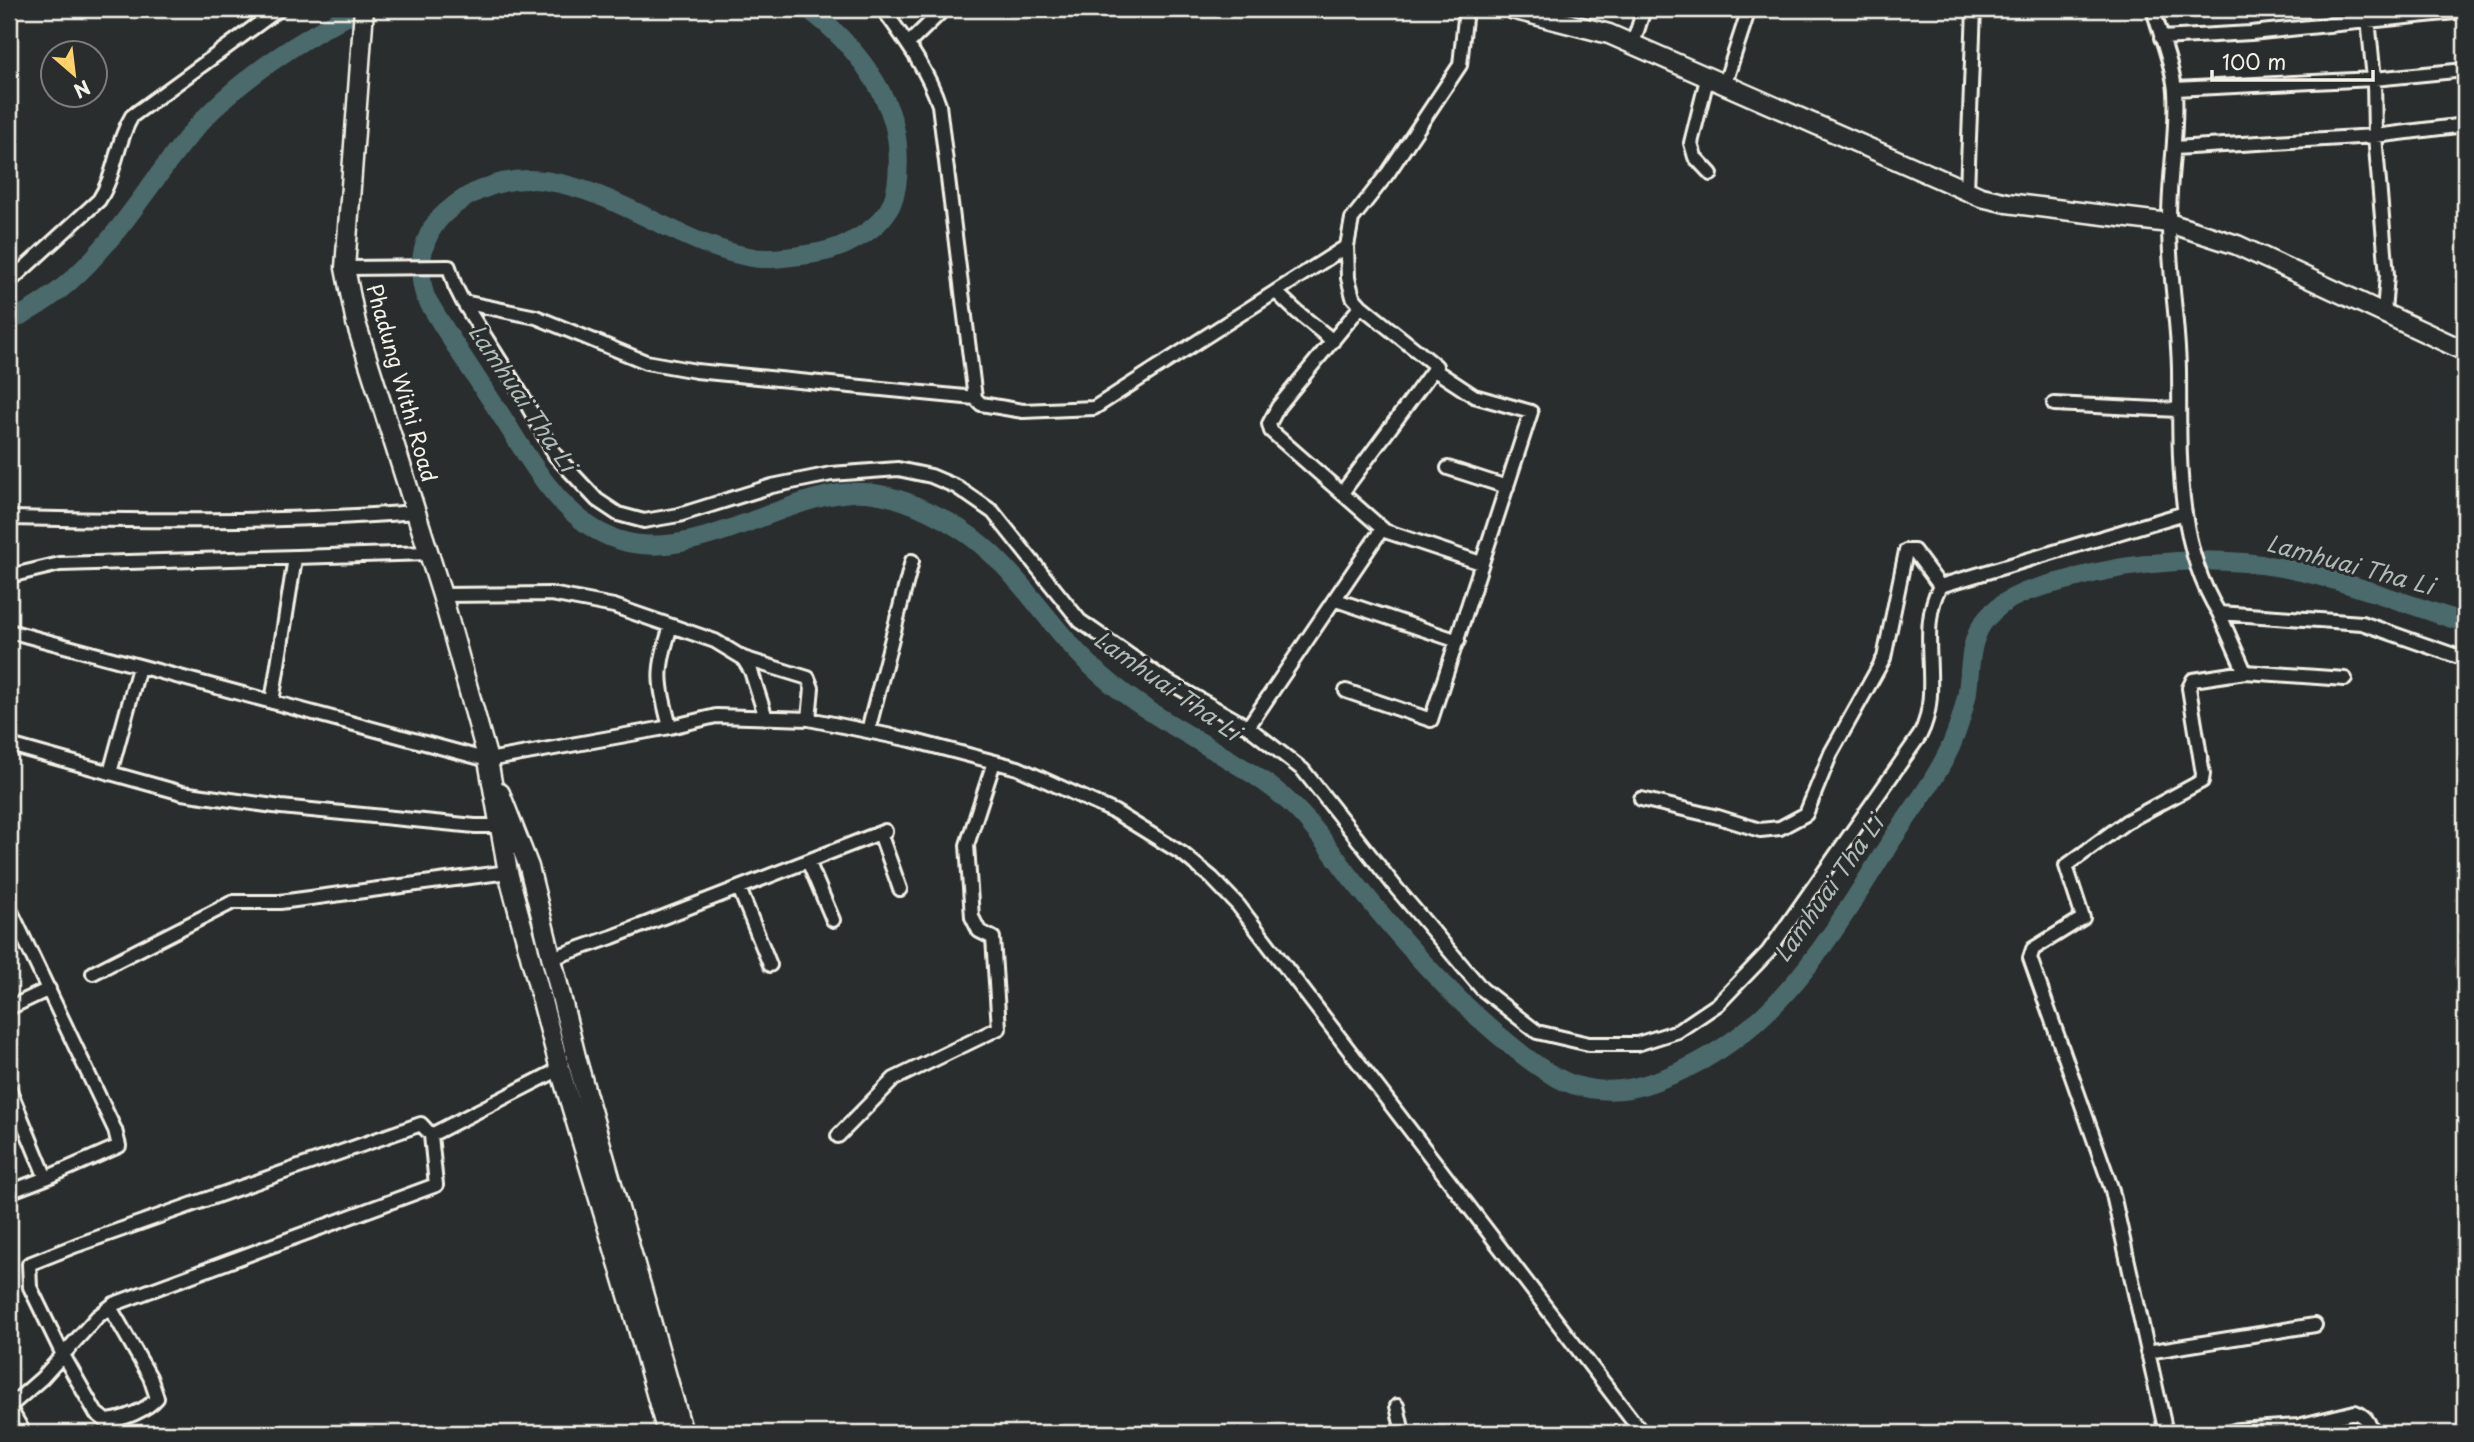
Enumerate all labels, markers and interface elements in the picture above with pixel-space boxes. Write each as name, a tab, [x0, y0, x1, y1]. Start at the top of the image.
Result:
north arrow	[38, 38, 108, 108]
scale bar	[2212, 38, 2372, 82]
text: 100 m	[2222, 45, 2286, 77]
text: N	[69, 74, 96, 106]
street label: Phadung Withi Road	[359, 279, 447, 485]
water label: Lamhuai Tha Li	[461, 316, 588, 481]
water label: Lamhuai Tha Li	[2263, 524, 2441, 604]
water label: Lamhuai Tha Li	[1087, 621, 1251, 750]
water label: Lamhuai Tha Li	[1764, 805, 1893, 969]

